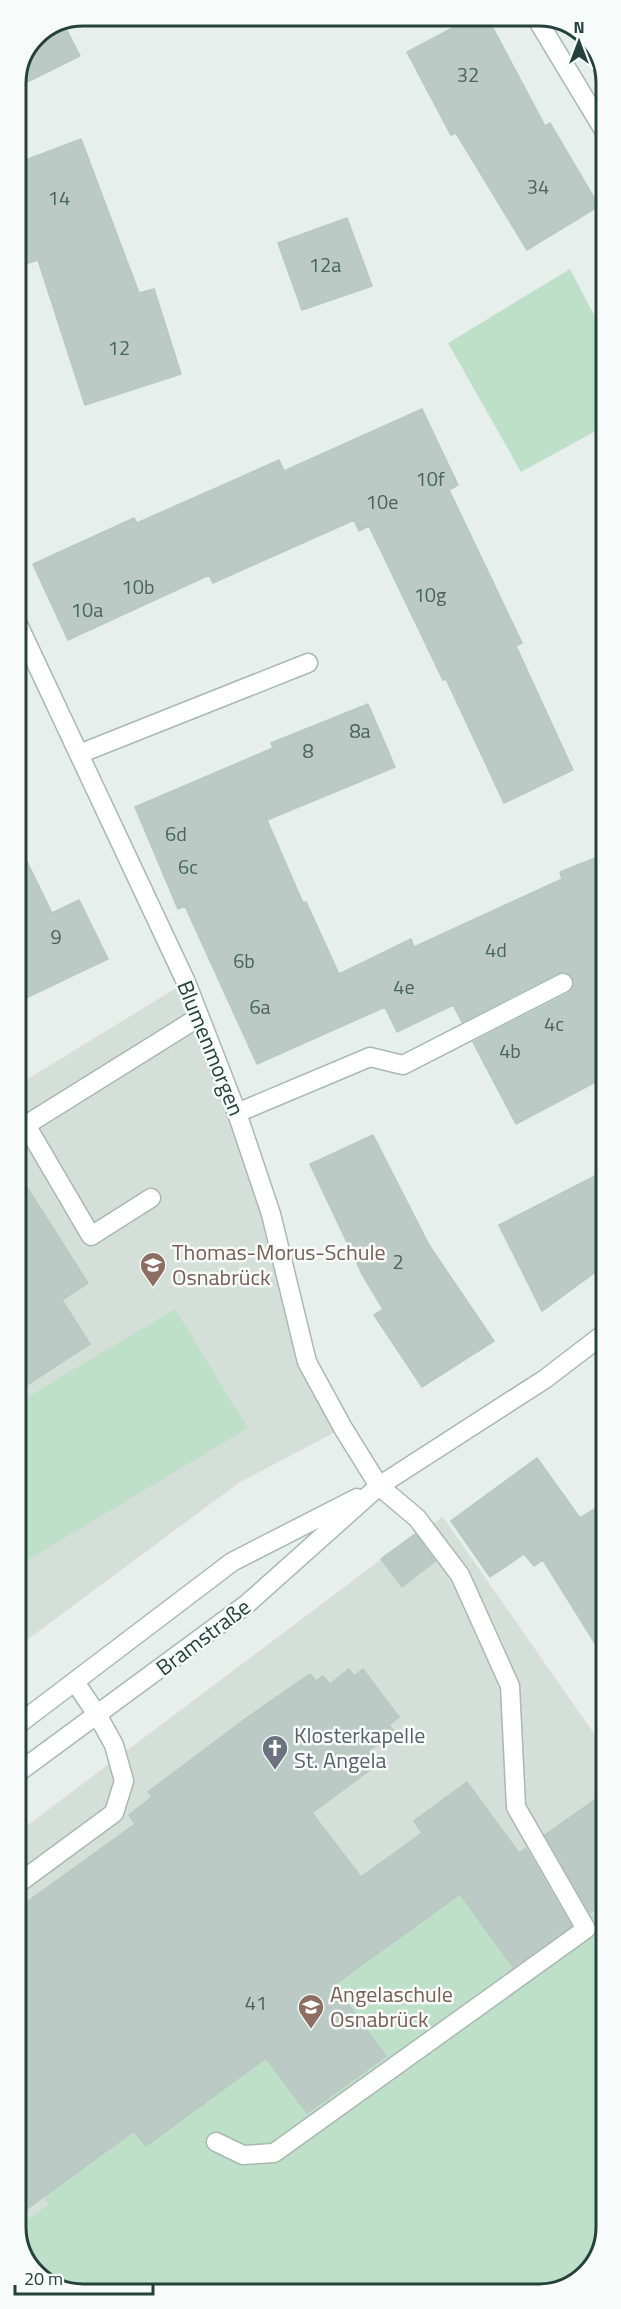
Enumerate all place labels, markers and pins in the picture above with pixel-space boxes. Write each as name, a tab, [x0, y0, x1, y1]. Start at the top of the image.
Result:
place label: Thomas-Morus-Schule Osnabrück	[172, 1235, 386, 1294]
school or university icon: Thomas-Morus-Schule Osnabrück	[138, 1250, 168, 1288]
place label: Klosterkapelle St. Angela	[294, 1718, 425, 1777]
church icon: Klosterkapelle St. Angela	[260, 1733, 290, 1771]
place label: Angelaschule Osnabrück	[330, 1977, 453, 2036]
school or university icon: Angelaschule Osnabrück	[296, 1992, 326, 2030]

